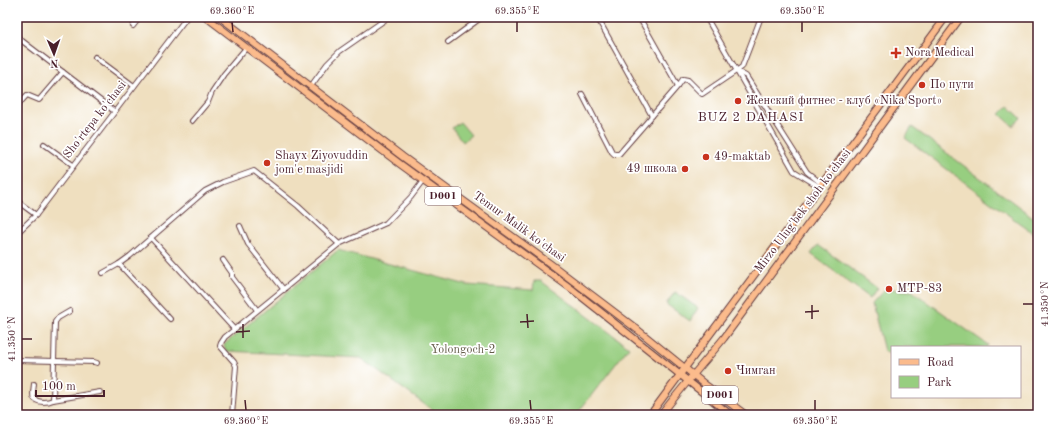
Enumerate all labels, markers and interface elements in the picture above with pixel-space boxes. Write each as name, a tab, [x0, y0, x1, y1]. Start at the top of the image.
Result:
text: 69.360°E	[210, 6, 254, 16]
text: 69.355°E	[495, 6, 539, 16]
text: 69.350°E	[780, 6, 824, 16]
north arrow	[34, 34, 74, 74]
marker: Nora Medical	[890, 47, 902, 59]
place label: Nora Medical	[905, 47, 974, 59]
text: N	[49, 57, 59, 68]
street label: Sho'rtepa ko'chasi	[61, 79, 129, 161]
place label: По пути	[930, 79, 974, 91]
marker: По пути	[917, 80, 927, 90]
place label: Женский фитнес - клуб «Nika Sport»	[746, 95, 942, 107]
marker: Женский фитнес - клуб «Nika Sport»	[733, 96, 743, 106]
district label: BUZ 2 DAHASI	[698, 111, 804, 124]
street label: Mirzo Ulug'bek shoh ko'chasi	[753, 147, 853, 275]
place label: Shayx Ziyovuddin jom'e masjidi	[274, 150, 368, 176]
place label: 49-maktab	[714, 151, 770, 163]
marker: 49-maktab	[701, 152, 711, 162]
marker: Shayx Ziyovuddin jom'e masjidi	[262, 158, 272, 168]
place label: 49 школа	[627, 163, 677, 175]
marker: 49 школа	[680, 164, 690, 174]
road number: D001	[425, 187, 461, 205]
street label: Temur Malik ko'chasi	[471, 190, 567, 264]
text: 41.350°N	[1040, 281, 1050, 327]
place label: MTP-83	[897, 283, 942, 295]
marker: MTP-83	[884, 284, 894, 294]
text: 41.350°N	[7, 316, 17, 362]
park label: Yolongoch-2	[430, 344, 496, 356]
legend	[891, 346, 1021, 398]
text: Road	[927, 357, 954, 369]
place label: Чимган	[736, 365, 776, 377]
marker: Чимган	[723, 366, 733, 376]
scale bar	[36, 372, 104, 398]
text: Park	[927, 377, 952, 389]
text: 100 m	[42, 381, 76, 393]
road number: D001	[702, 386, 738, 404]
text: 69.360°E	[224, 416, 268, 426]
text: 69.355°E	[509, 416, 553, 426]
text: 69.350°E	[793, 416, 837, 426]

